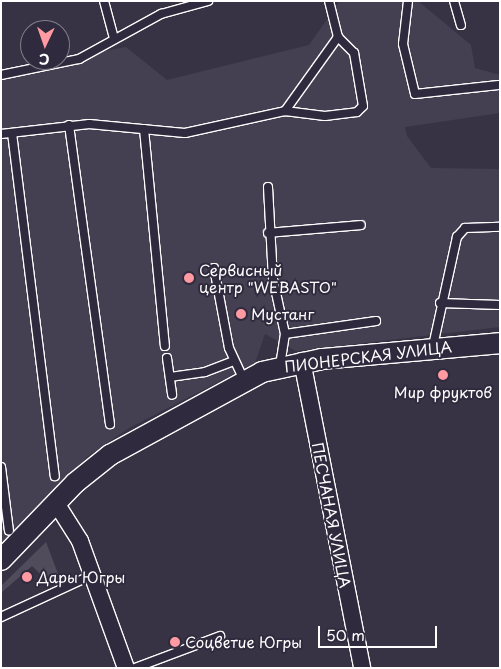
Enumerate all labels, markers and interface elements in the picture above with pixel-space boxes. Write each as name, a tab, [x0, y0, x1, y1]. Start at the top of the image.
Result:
north arrow	[20, 20, 70, 70]
text: С	[38, 49, 50, 70]
place label: Сервисный центр "WEBASTO"	[199, 260, 337, 295]
marker: Сервисный центр "WEBASTO"	[183, 272, 195, 284]
place label: Мустанг	[251, 305, 314, 323]
marker: Мустанг	[235, 308, 247, 320]
street label: ПИОНЕРСКАЯ УЛИЦА	[283, 337, 453, 375]
marker: Мир фруктов	[437, 369, 449, 381]
place label: Мир фруктов	[393, 383, 493, 401]
street label: ПЕСЧАНАЯ УЛИЦА	[309, 441, 355, 589]
place label: Дары Югры	[37, 568, 126, 586]
marker: Дары Югры	[21, 571, 33, 583]
scale bar	[321, 616, 440, 648]
text: 50 m	[326, 623, 365, 646]
place label: Соцветие Югры	[185, 633, 302, 651]
marker: Соцветие Югры	[169, 636, 181, 648]

